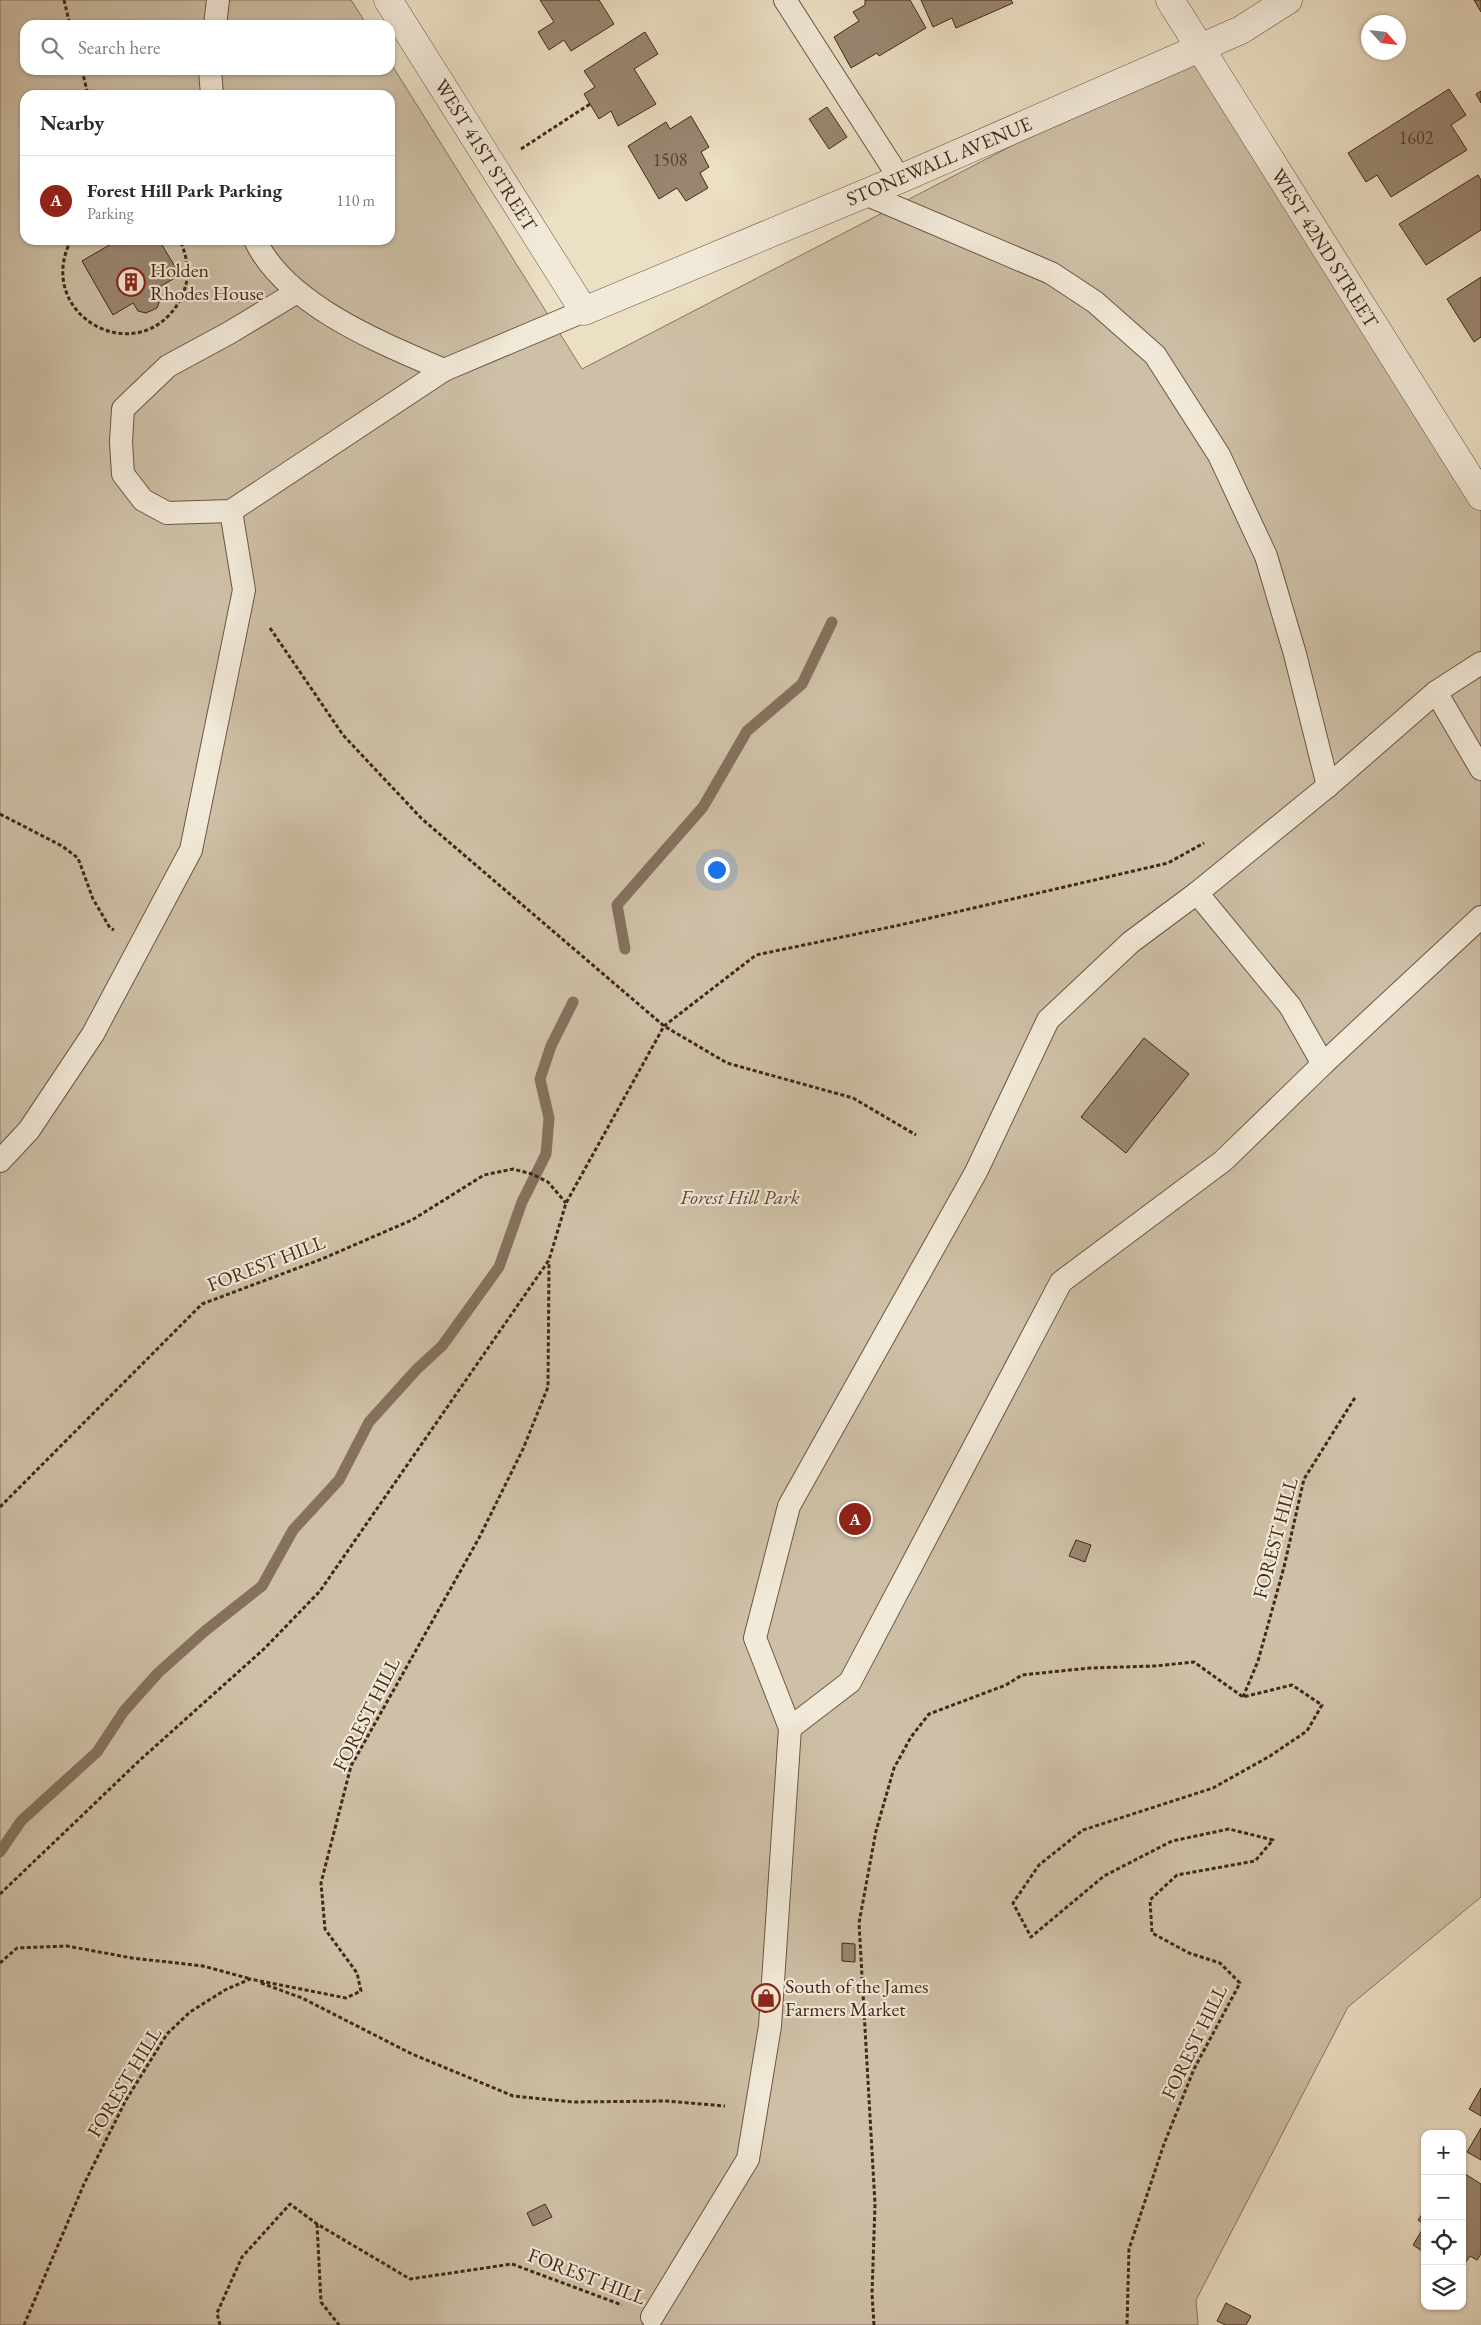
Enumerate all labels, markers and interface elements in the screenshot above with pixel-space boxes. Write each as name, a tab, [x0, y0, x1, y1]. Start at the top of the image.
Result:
north arrow	[1361, 15, 1406, 60]
search box	[20, 20, 395, 75]
icon: search	[38, 34, 66, 62]
text: Search here	[78, 35, 160, 60]
street label: WEST 41ST STREET	[429, 74, 544, 237]
text: Nearby	[40, 109, 104, 136]
street label: STONEWALL AVENUE	[842, 110, 1036, 212]
house number: 1602	[1399, 126, 1434, 149]
house number: 1508	[653, 148, 687, 171]
street label: WEST 42ND STREET	[1265, 163, 1385, 333]
text: Forest Hill Park Parking	[87, 178, 282, 203]
text: A	[50, 190, 62, 211]
text: 110 m	[336, 190, 375, 211]
text: Parking	[87, 203, 134, 224]
place label: Holden Rhodes House	[150, 257, 264, 306]
building icon: Holden Rhodes House	[116, 267, 146, 297]
your location	[704, 857, 730, 883]
park label: Forest Hill Park	[679, 1184, 800, 1210]
street label: FOREST HILL	[203, 1229, 329, 1297]
street label: FOREST HILL	[1246, 1474, 1304, 1601]
pin: A	[839, 1500, 871, 1538]
street label: FOREST HILL	[326, 1653, 406, 1775]
place label: South of the James Farmers Market	[785, 1973, 929, 2022]
street label: FOREST HILL	[1155, 1980, 1233, 2103]
shop icon: South of the James Farmers Market	[751, 1983, 781, 2013]
street label: FOREST HILL	[81, 2022, 167, 2142]
map controls	[1421, 2130, 1466, 2310]
button: +	[1421, 2130, 1466, 2175]
button: −	[1421, 2175, 1466, 2220]
button: locate	[1421, 2220, 1466, 2265]
street label: FOREST HILL	[524, 2242, 650, 2310]
button: layers	[1421, 2265, 1466, 2310]

